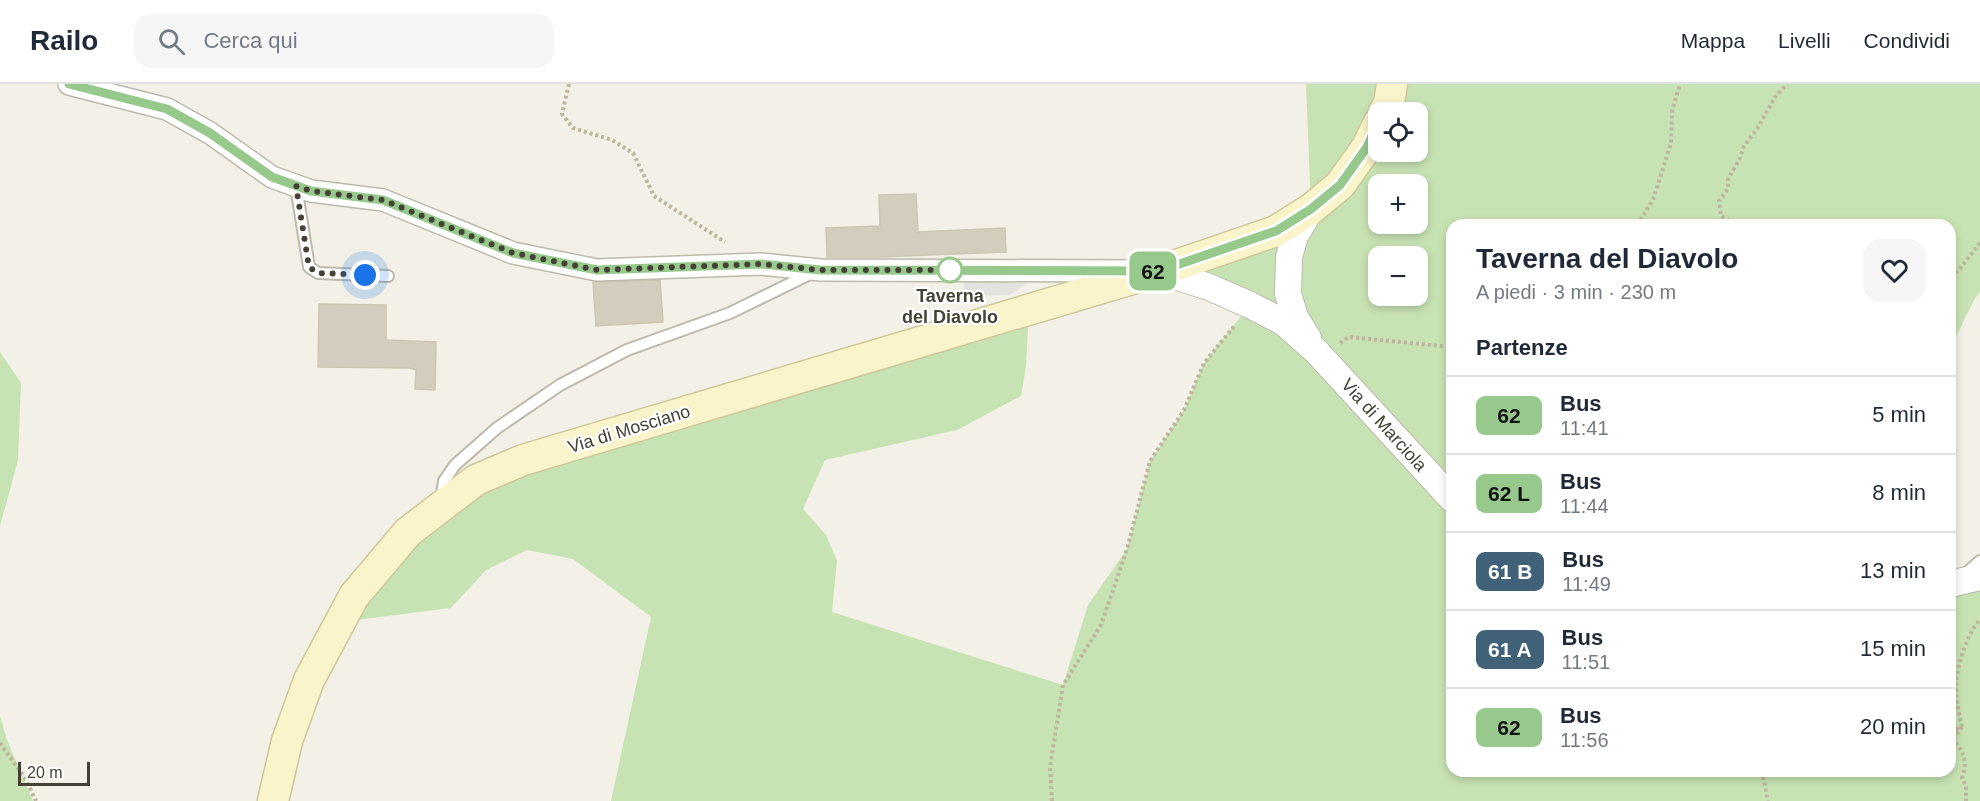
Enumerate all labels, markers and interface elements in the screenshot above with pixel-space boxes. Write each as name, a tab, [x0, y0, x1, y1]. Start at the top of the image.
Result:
search box	[134, 14, 554, 68]
text: Railo	[30, 25, 98, 56]
icon: search	[155, 25, 188, 58]
text: Cerca qui	[203, 28, 298, 53]
text: Mappa	[1681, 29, 1745, 52]
text: Livelli	[1778, 29, 1831, 52]
text: Condividi	[1864, 29, 1950, 52]
map controls	[1368, 102, 1428, 306]
button: locate	[1368, 102, 1428, 162]
button: +	[1368, 174, 1428, 234]
button: heart	[1863, 239, 1926, 302]
text: Taverna del Diavolo	[1476, 243, 1738, 274]
button: −	[1368, 246, 1428, 306]
line badge: 62	[1126, 252, 1180, 291]
marker: Taverna del Diavolo	[937, 257, 963, 283]
your location	[350, 260, 380, 290]
text: 62	[1141, 260, 1165, 283]
text: A piedi · 3 min · 230 m	[1476, 281, 1676, 303]
place label: Taverna del Diavolo	[902, 286, 998, 327]
text: Partenze	[1476, 335, 1568, 360]
street label: Via di Marciola	[1337, 375, 1431, 476]
text: Bus	[1560, 391, 1602, 416]
street label: Via di Mosciano	[565, 401, 693, 457]
text: 5 min	[1872, 402, 1926, 427]
text: 62	[1497, 404, 1521, 427]
text: 11:41	[1560, 417, 1609, 439]
text: Bus	[1560, 469, 1602, 494]
text: 8 min	[1872, 480, 1926, 505]
text: 62 L	[1488, 482, 1530, 505]
text: 11:44	[1560, 495, 1609, 517]
text: Bus	[1562, 547, 1604, 572]
text: 13 min	[1860, 558, 1926, 583]
text: 61 B	[1488, 560, 1532, 583]
text: 11:49	[1562, 573, 1611, 595]
text: Bus	[1562, 625, 1603, 650]
text: 15 min	[1860, 636, 1926, 661]
text: 61 A	[1488, 638, 1532, 661]
text: 11:51	[1562, 651, 1610, 673]
text: Bus	[1560, 703, 1602, 728]
text: 20 min	[1860, 714, 1926, 739]
text: 62	[1497, 716, 1521, 739]
text: 11:56	[1560, 729, 1609, 751]
scale bar	[18, 759, 90, 786]
text: 20 m	[27, 764, 63, 781]

